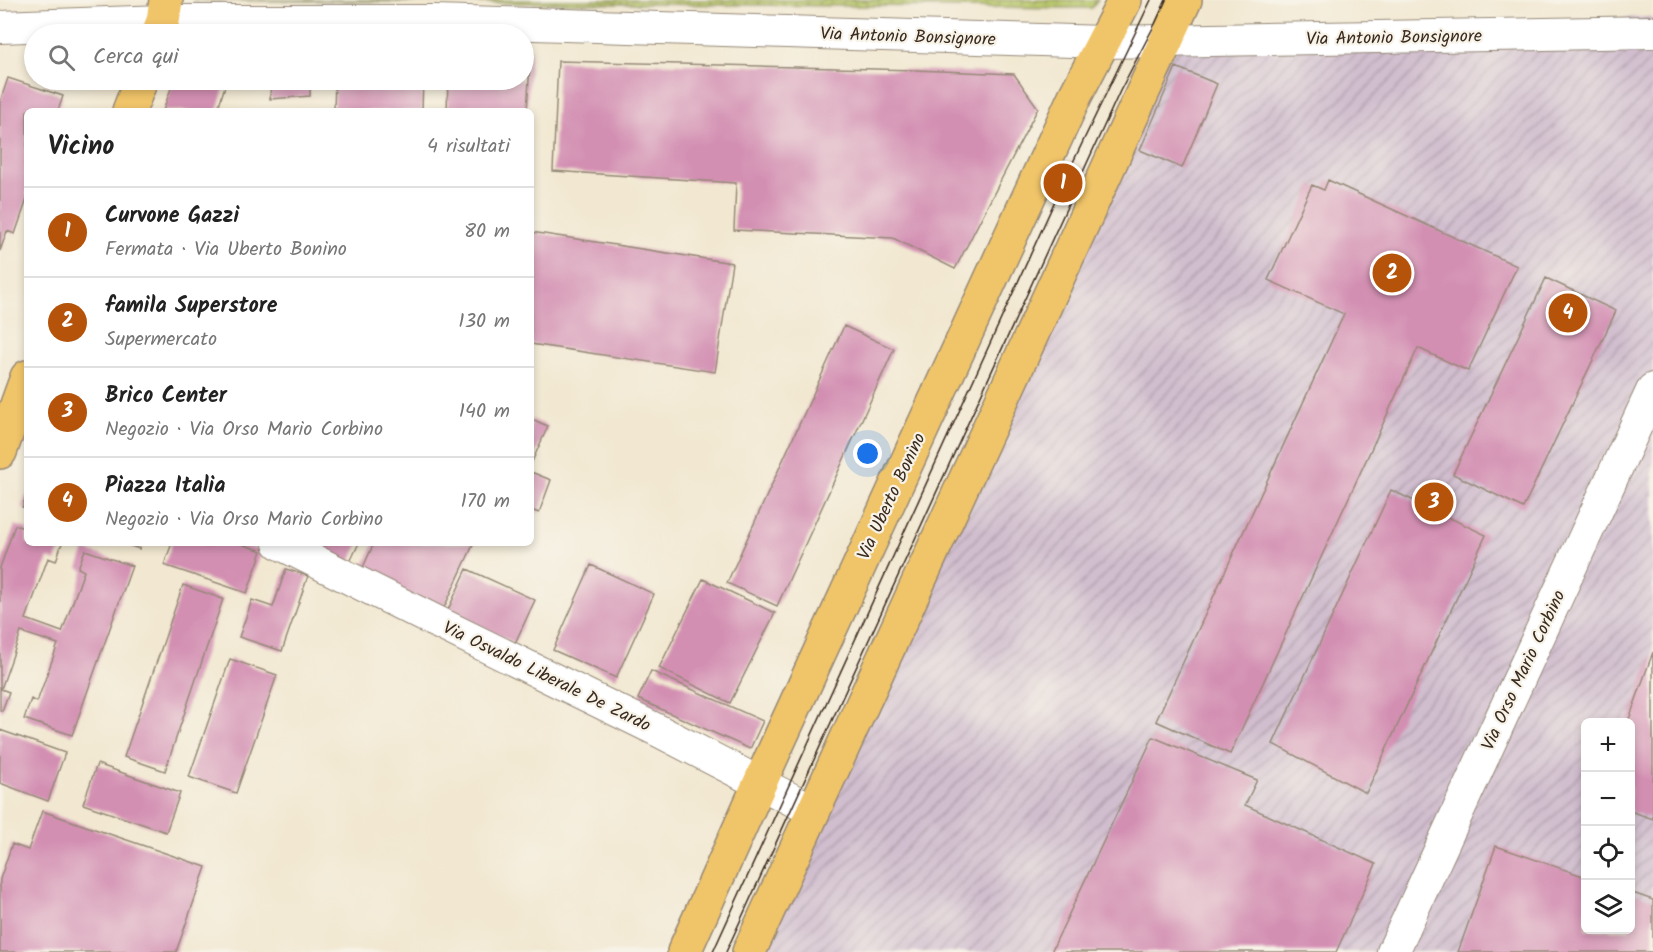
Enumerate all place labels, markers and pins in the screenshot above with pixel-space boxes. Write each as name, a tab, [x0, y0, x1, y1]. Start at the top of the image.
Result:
pin: 1	[1044, 160, 1082, 206]
pin: 2	[1372, 250, 1412, 296]
pin: 4	[1548, 290, 1588, 336]
pin: 3	[1414, 480, 1454, 524]

